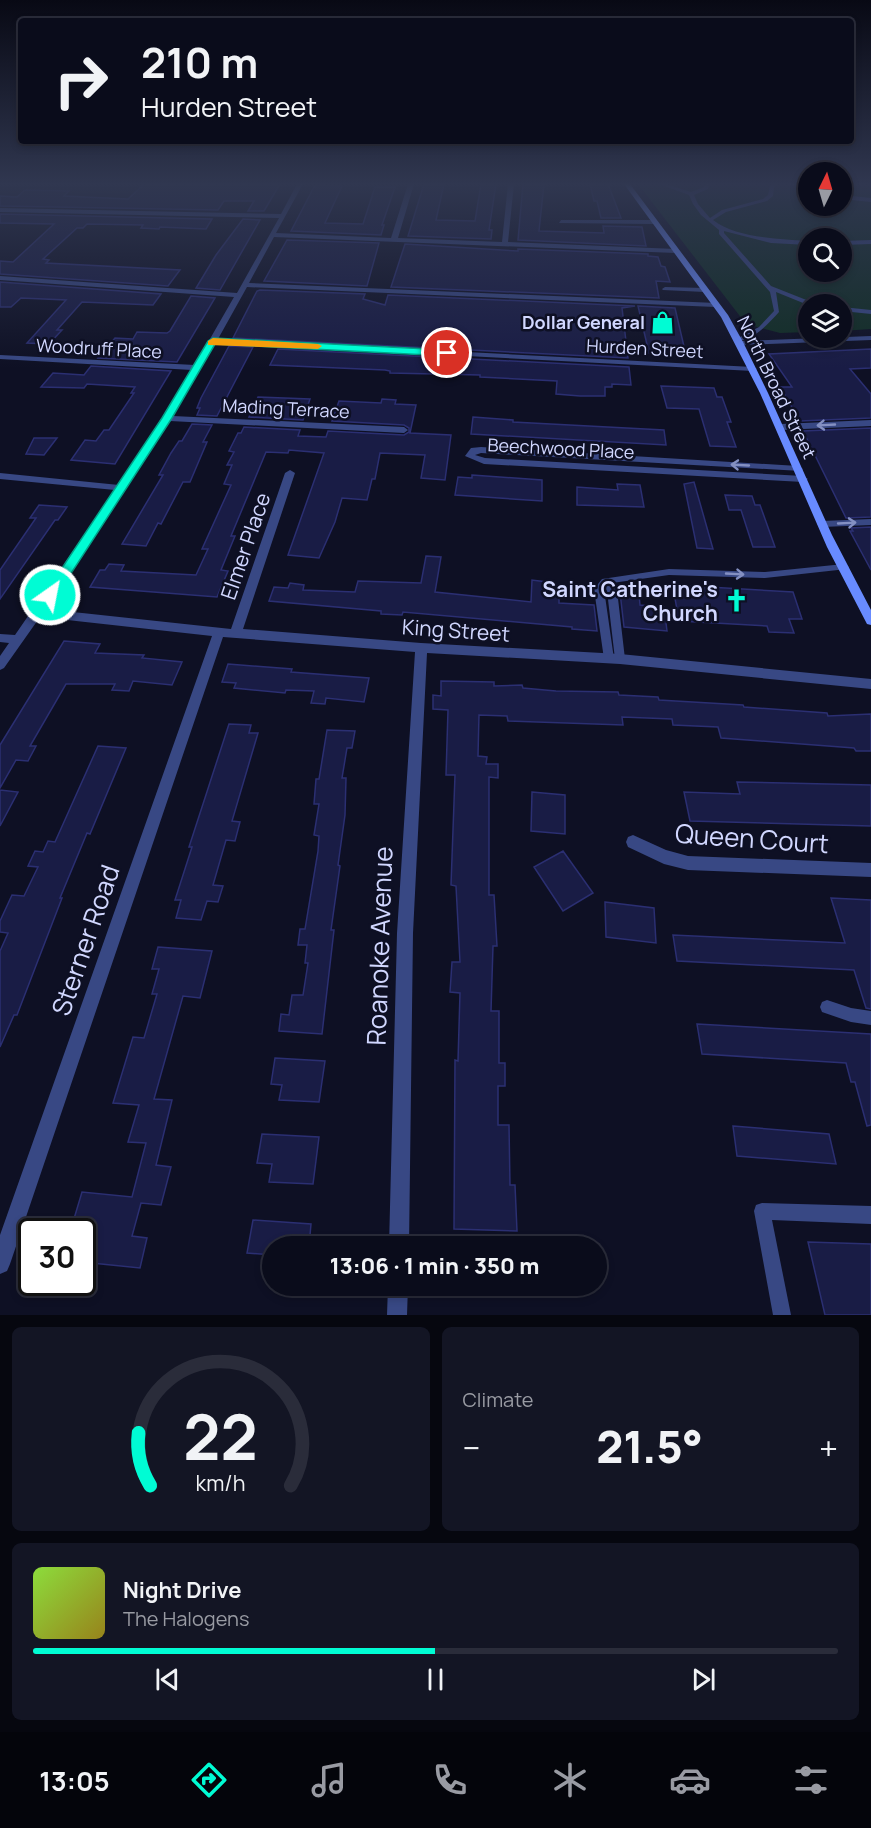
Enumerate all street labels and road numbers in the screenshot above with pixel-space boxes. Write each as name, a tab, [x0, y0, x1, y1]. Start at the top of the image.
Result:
street label: North Broad Street	[732, 312, 822, 462]
street label: Woodruff Place	[36, 333, 162, 363]
street label: Hurden Street	[586, 333, 704, 363]
street label: Mading Terrace	[222, 393, 350, 423]
street label: Beechwood Place	[487, 432, 635, 464]
street label: Elmer Place	[214, 489, 276, 603]
street label: King Street	[401, 612, 511, 648]
street label: Queen Court	[674, 815, 830, 861]
street label: Roanoke Avenue	[358, 846, 400, 1046]
street label: Sterner Road	[42, 860, 128, 1020]

